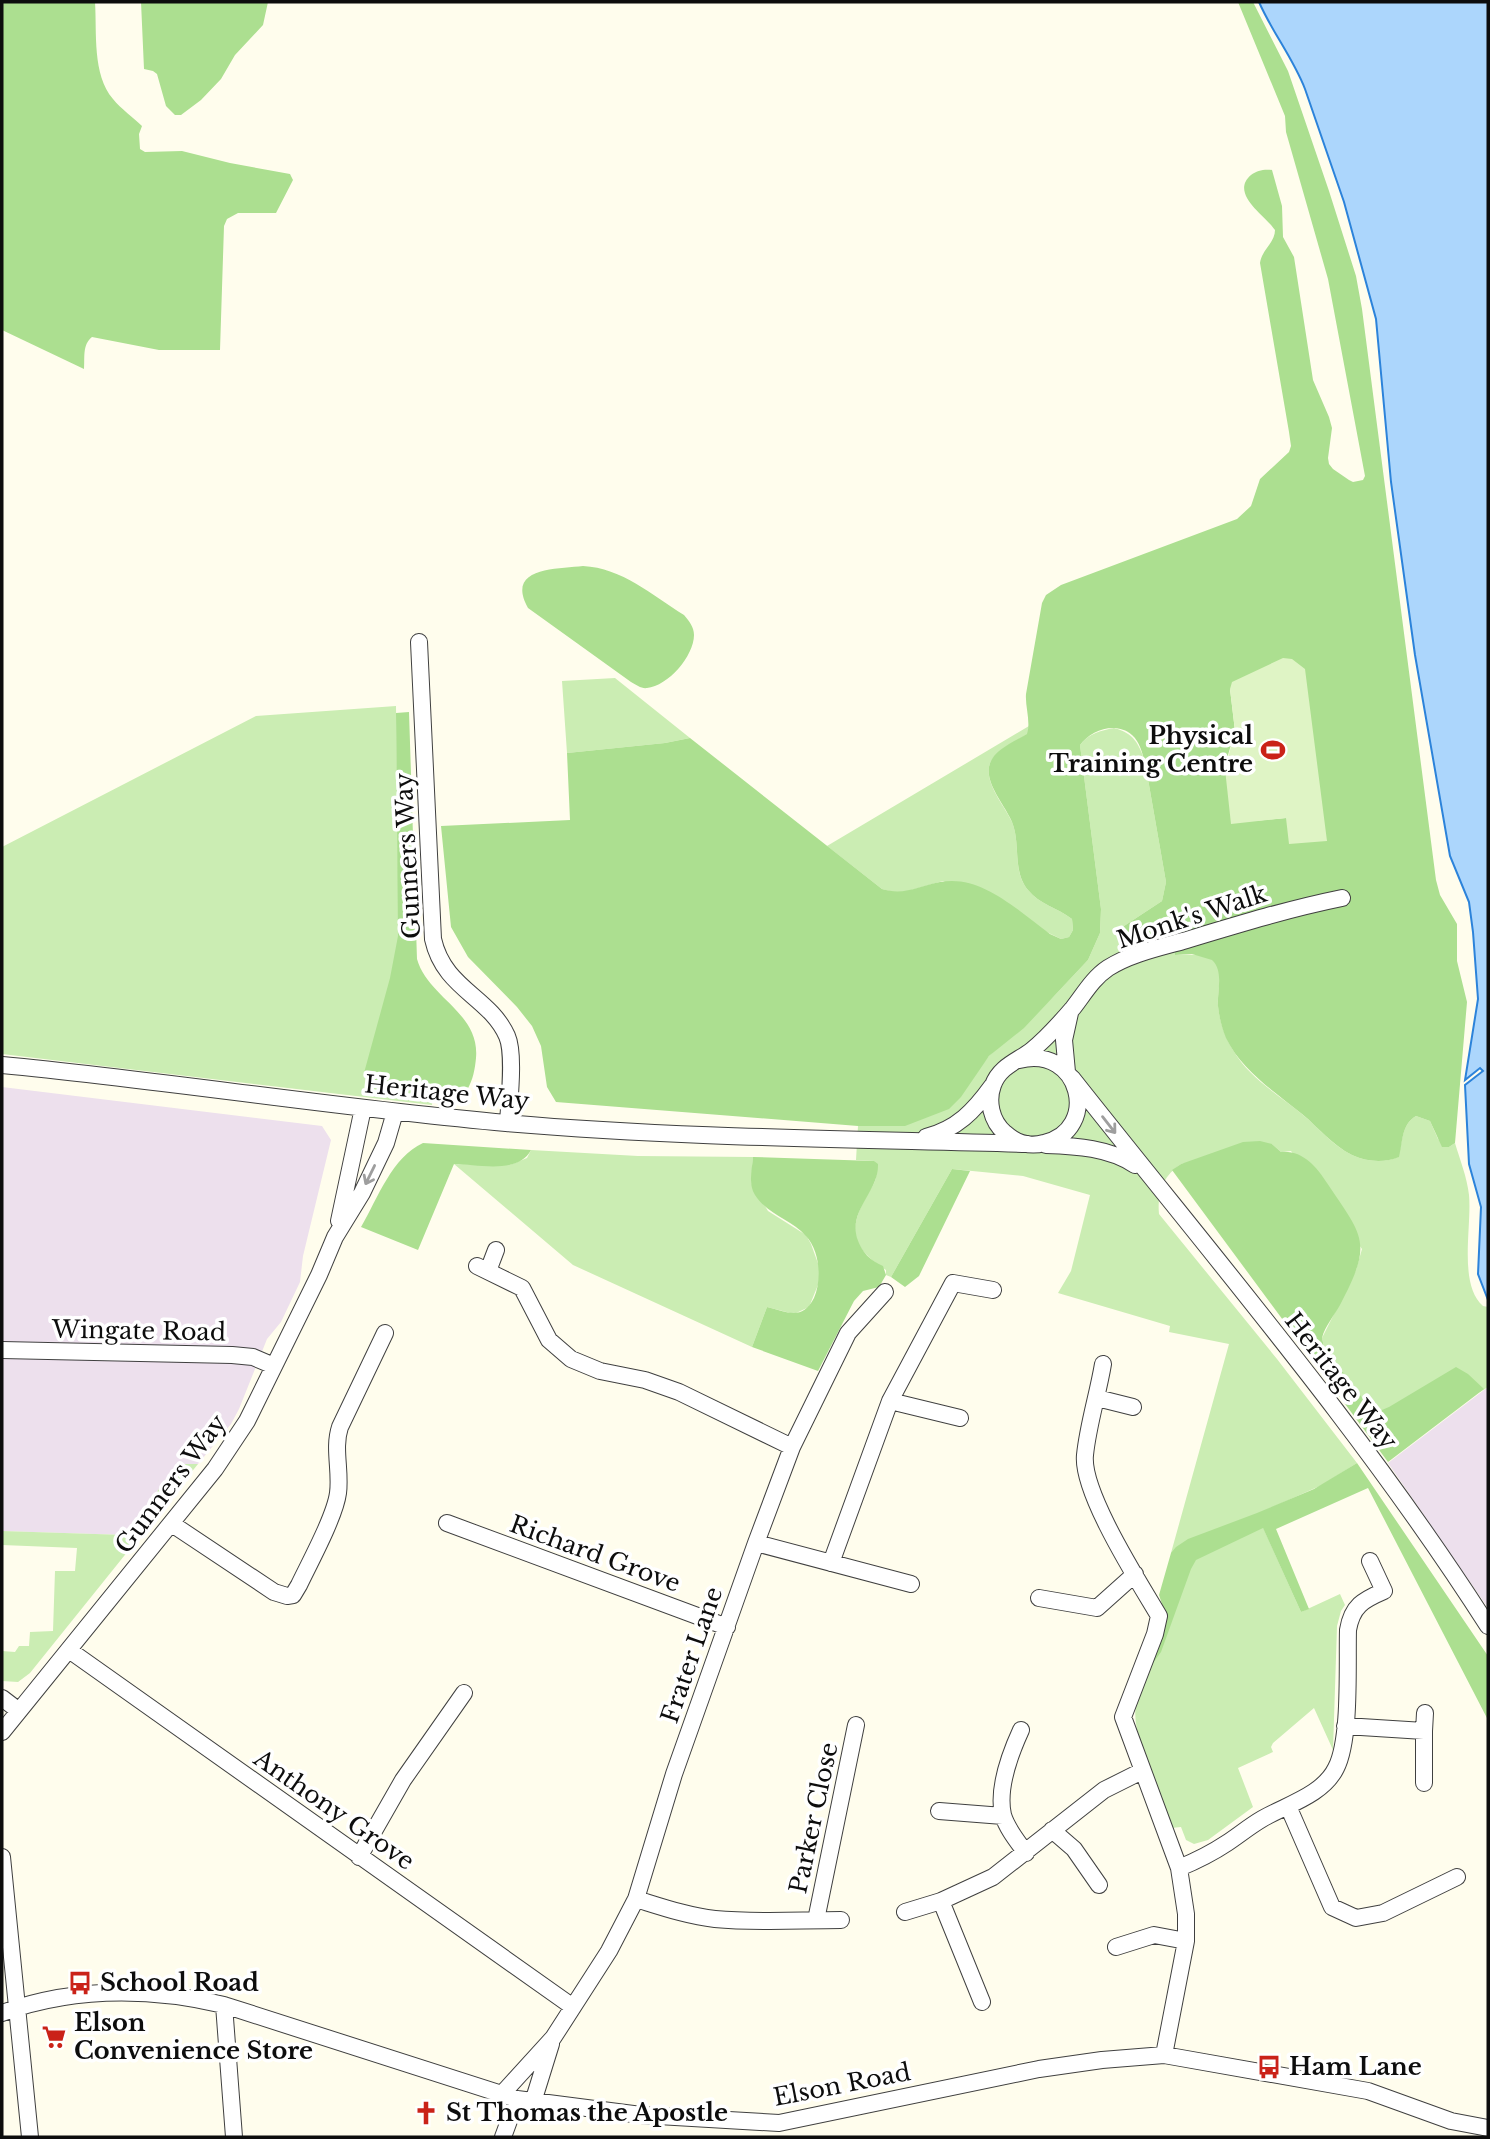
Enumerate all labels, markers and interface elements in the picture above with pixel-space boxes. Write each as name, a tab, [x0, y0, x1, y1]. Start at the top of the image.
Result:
place label: Physical Training Centre	[1049, 721, 1253, 778]
sports icon: Physical Training Centre	[1259, 736, 1287, 764]
street label: Gunners Way	[389, 772, 426, 940]
street label: Monk's Walk	[1113, 879, 1271, 954]
street label: Heritage Way	[363, 1069, 532, 1116]
one-way arrow	[1101, 1116, 1117, 1134]
one-way arrow	[363, 1164, 376, 1185]
street label: Heritage Way	[1279, 1307, 1404, 1455]
street label: Wingate Road	[51, 1314, 226, 1347]
street label: Gunners Way	[109, 1408, 233, 1559]
street label: Richard Grove	[506, 1509, 684, 1598]
street label: Frater Lane	[655, 1583, 728, 1727]
street label: Parker Close	[783, 1740, 844, 1896]
street label: Anthony Grove	[248, 1743, 420, 1876]
place label: School Road	[100, 1968, 259, 1997]
bus stop icon: School Road	[66, 1969, 94, 1997]
place label: Elson Convenience Store	[74, 2008, 313, 2065]
supermarket icon: Elson Convenience Store	[40, 2023, 68, 2051]
place label: Ham Lane	[1289, 2052, 1422, 2081]
bus stop icon: Ham Lane	[1255, 2053, 1283, 2081]
street label: Elson Road	[771, 2057, 913, 2112]
place label: St Thomas the Apostle	[446, 2098, 728, 2127]
church icon: St Thomas the Apostle	[412, 2099, 440, 2127]

